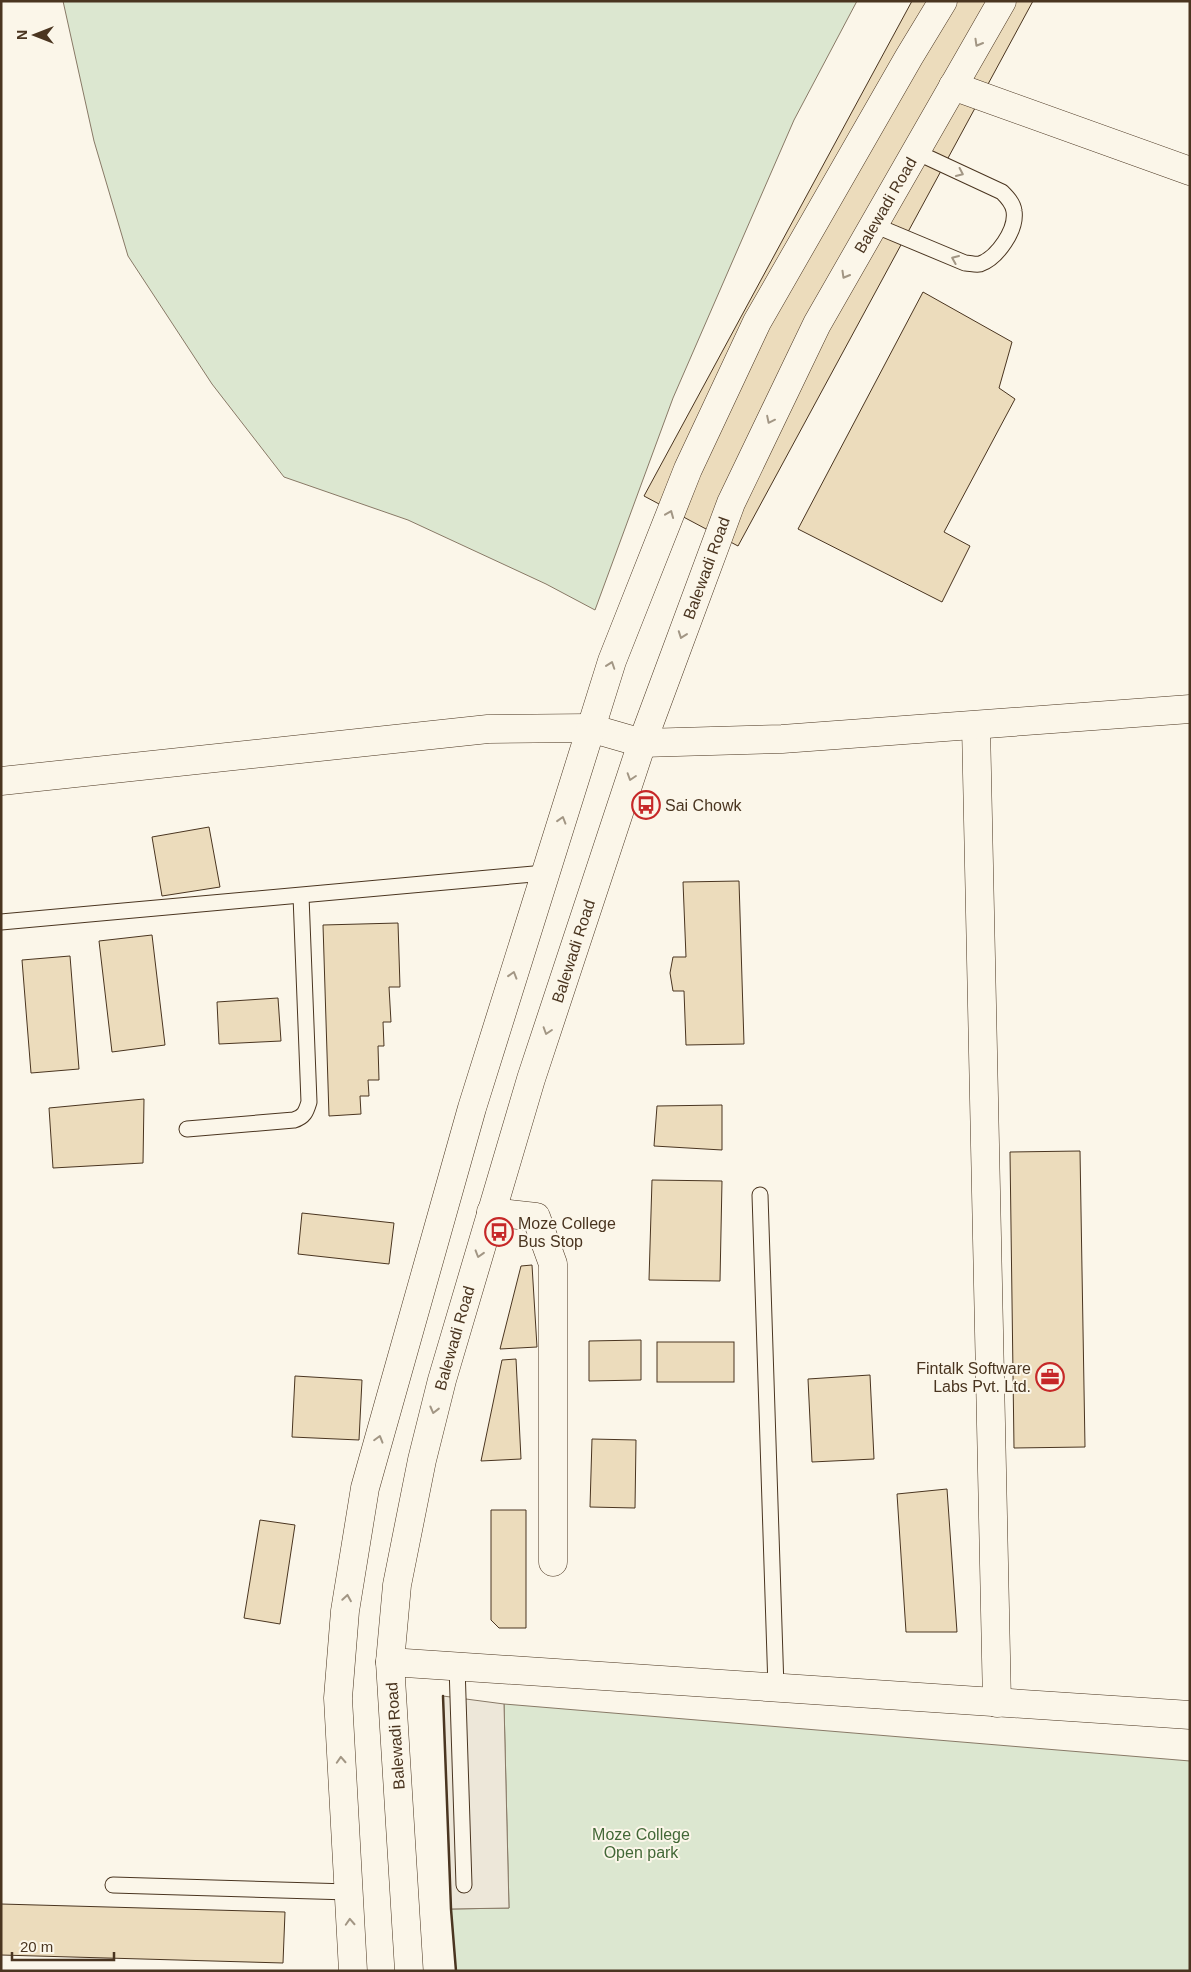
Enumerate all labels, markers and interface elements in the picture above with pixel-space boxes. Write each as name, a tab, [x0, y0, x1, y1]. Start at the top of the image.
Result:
north arrow	[10, 10, 60, 60]
text: N	[14, 30, 30, 40]
one-way arrow	[974, 38, 984, 47]
street label: Balewadi Road	[851, 154, 920, 256]
one-way arrow	[955, 166, 964, 177]
one-way arrow	[951, 254, 960, 265]
one-way arrow	[841, 270, 851, 279]
one-way arrow	[766, 415, 776, 424]
one-way arrow	[664, 510, 675, 519]
street label: Balewadi Road	[680, 515, 733, 622]
one-way arrow	[678, 630, 688, 638]
one-way arrow	[605, 661, 615, 670]
one-way arrow	[626, 773, 636, 781]
bus stop icon: Sai Chowk	[631, 790, 661, 820]
place label: Sai Chowk	[665, 797, 742, 814]
one-way arrow	[556, 816, 566, 825]
street label: Balewadi Road	[549, 897, 598, 1005]
one-way arrow	[508, 971, 518, 980]
one-way arrow	[543, 1027, 553, 1035]
place label: Moze College Bus Stop	[518, 1215, 616, 1250]
bus stop icon: Moze College Bus Stop	[484, 1217, 514, 1247]
one-way arrow	[474, 1249, 484, 1257]
street label: Balewadi Road	[431, 1284, 477, 1392]
place label: Fintalk Software Labs Pvt. Ltd.	[916, 1360, 1031, 1395]
office icon: Fintalk Software Labs Pvt. Ltd.	[1035, 1362, 1065, 1392]
one-way arrow	[429, 1405, 440, 1414]
one-way arrow	[373, 1435, 383, 1443]
one-way arrow	[341, 1594, 351, 1602]
street label: Balewadi Road	[383, 1682, 408, 1790]
one-way arrow	[336, 1756, 347, 1764]
park label: Moze College Open park	[592, 1826, 690, 1861]
one-way arrow	[345, 1918, 356, 1926]
scale bar	[12, 1930, 115, 1962]
text: 20 m	[20, 1938, 53, 1955]

